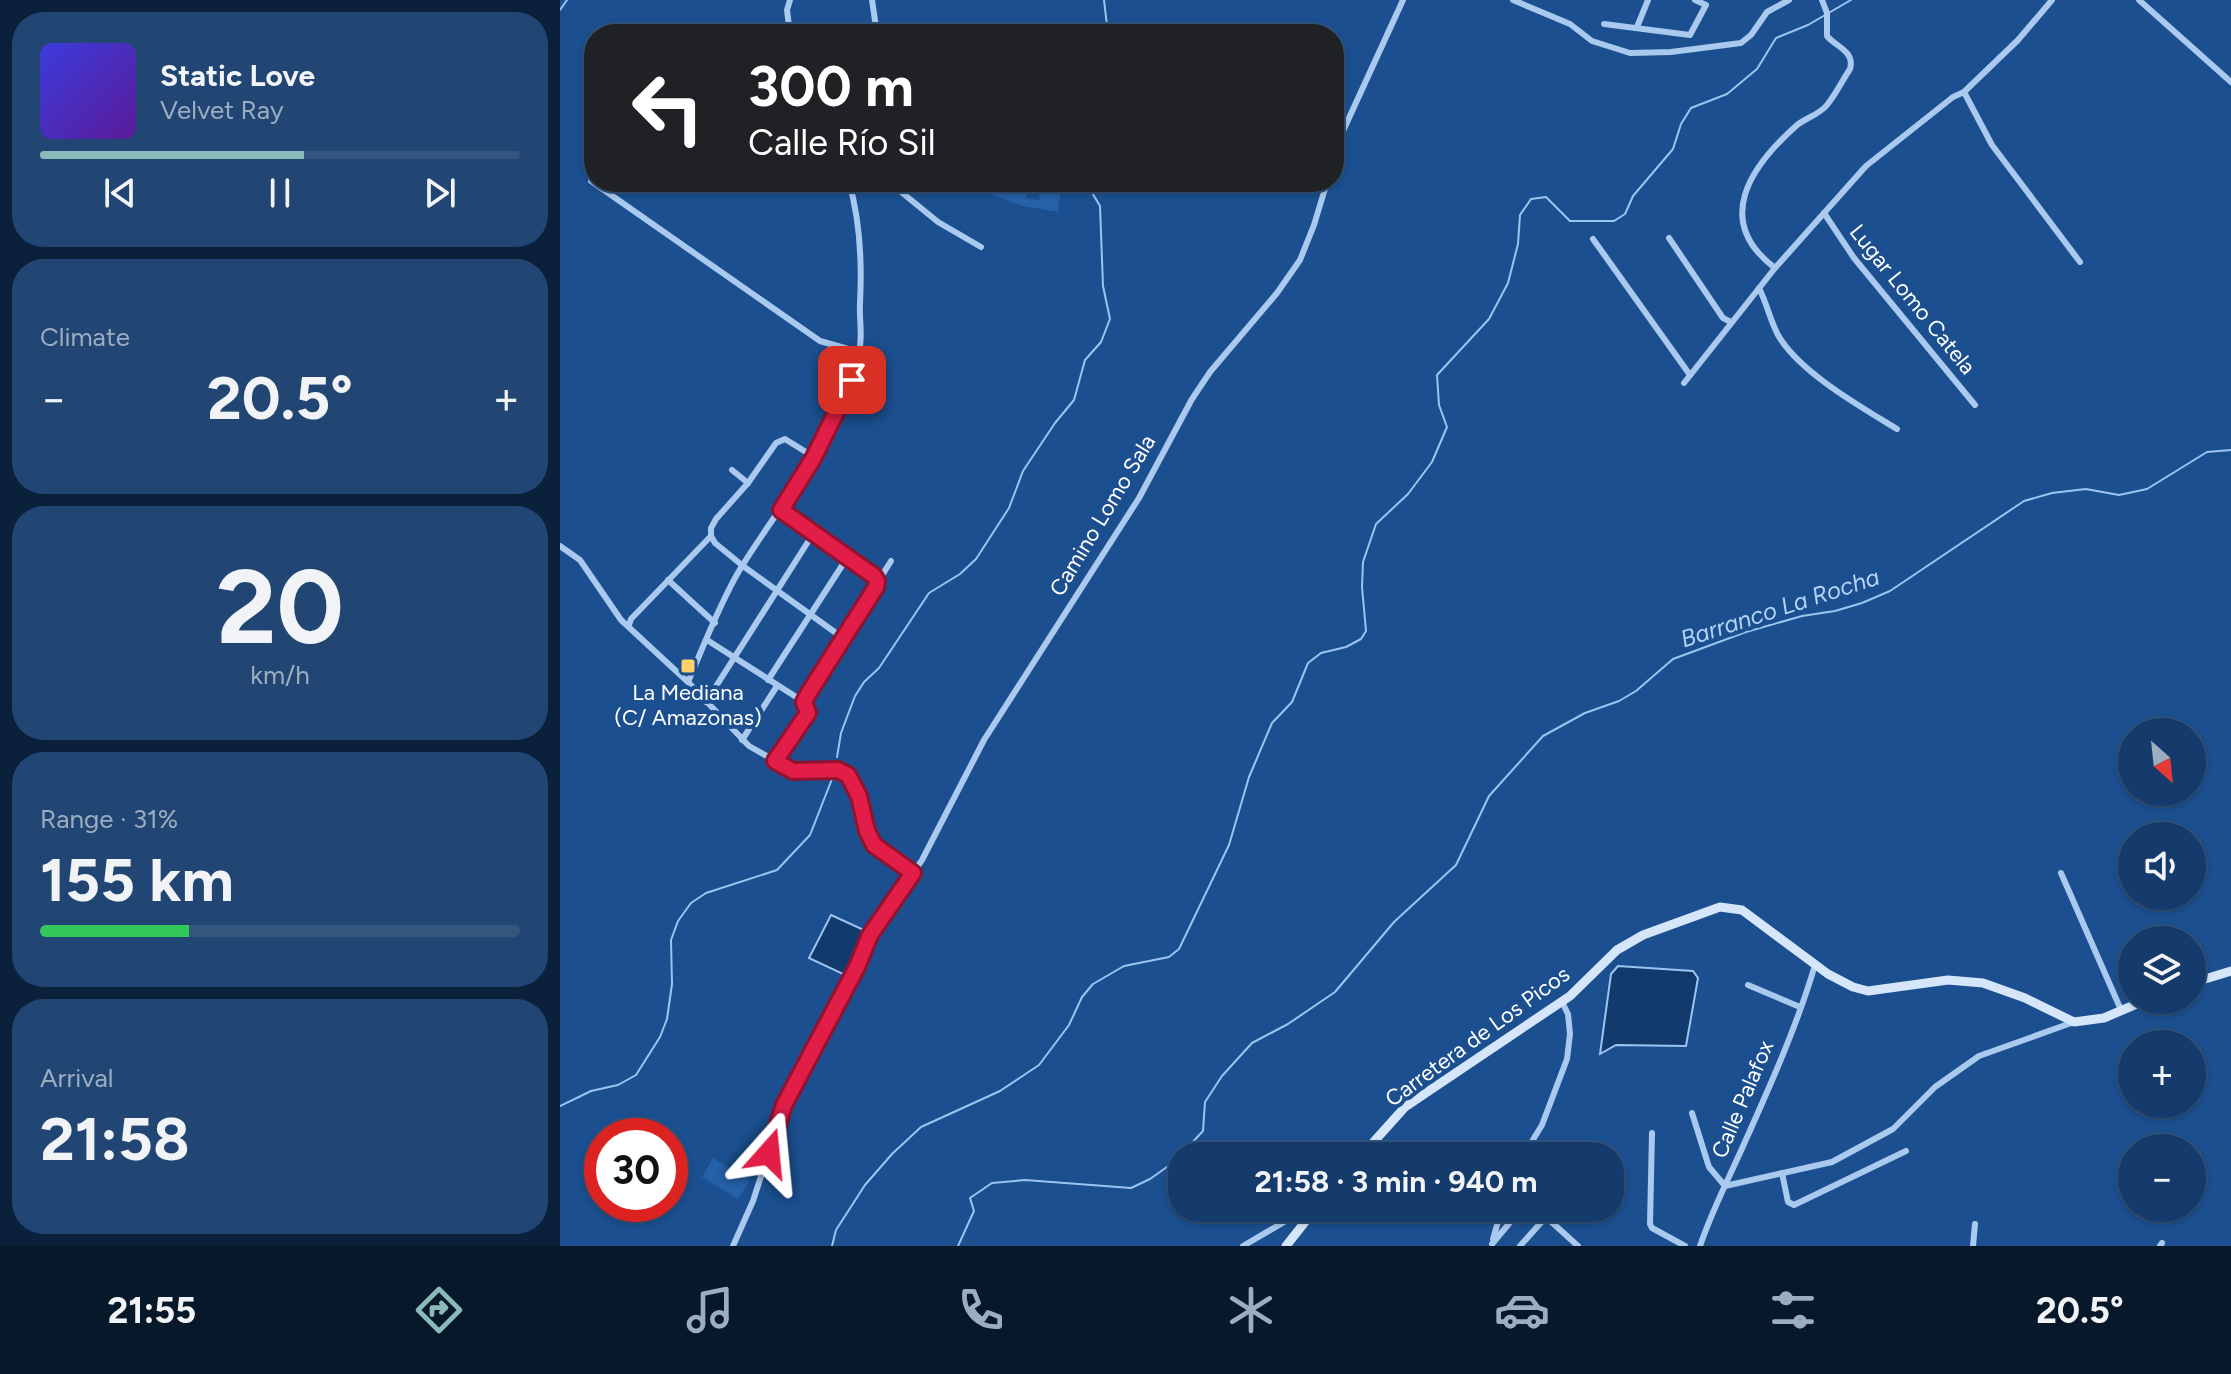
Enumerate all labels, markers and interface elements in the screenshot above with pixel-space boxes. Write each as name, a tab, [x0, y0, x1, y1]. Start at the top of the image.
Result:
text: 300 m	[748, 53, 914, 120]
icon: left	[616, 56, 720, 160]
text: Static Love	[160, 57, 315, 94]
text: Velvet Ray	[160, 94, 284, 126]
text: Calle Río Sil	[748, 121, 936, 164]
icon: previous	[98, 171, 142, 215]
icon: pause	[258, 171, 302, 215]
icon: next	[418, 171, 462, 215]
street label: Lugar Lomo Catela	[1844, 219, 1981, 380]
text: Climate	[40, 321, 130, 353]
pin	[818, 346, 886, 414]
icon: arrive	[830, 358, 874, 402]
text: 20.5°	[207, 362, 353, 434]
text: −	[40, 372, 67, 425]
text: +	[493, 372, 520, 425]
street label: Camino Lomo Sala	[1044, 430, 1161, 601]
text: 20	[216, 544, 344, 669]
water label: Barranco La Rocha	[1677, 562, 1883, 653]
marker: La Mediana (C/ Amazonas)	[679, 657, 697, 675]
text: km/h	[250, 659, 310, 691]
place label: La Mediana (C/ Amazonas)	[614, 679, 762, 731]
north arrow	[2118, 718, 2206, 806]
map controls	[2118, 718, 2206, 1222]
text: Range · 31%	[40, 803, 178, 835]
button: sound	[2118, 822, 2206, 910]
text: 155 km	[40, 844, 234, 916]
button: layers	[2118, 926, 2206, 1014]
street label: Carretera de Los Picos	[1380, 960, 1575, 1112]
button: +	[2118, 1030, 2206, 1118]
street label: Calle Palafox	[1706, 1036, 1780, 1162]
text: Arrival	[40, 1062, 113, 1094]
text: 21:58	[40, 1103, 190, 1175]
position arrow	[727, 1111, 811, 1195]
speed limit sign: 30	[584, 1118, 688, 1222]
button: −	[2118, 1134, 2206, 1222]
text: 21:58 · 3 min · 940 m	[1254, 1163, 1538, 1200]
icon: directions	[411, 1282, 467, 1338]
icon: music	[682, 1282, 738, 1338]
icon: phone	[953, 1282, 1009, 1338]
icon: climate	[1223, 1282, 1279, 1338]
icon: car	[1494, 1282, 1550, 1338]
icon: filters	[1765, 1282, 1821, 1338]
text: 21:55	[107, 1289, 196, 1332]
text: 20.5°	[2036, 1289, 2124, 1332]

